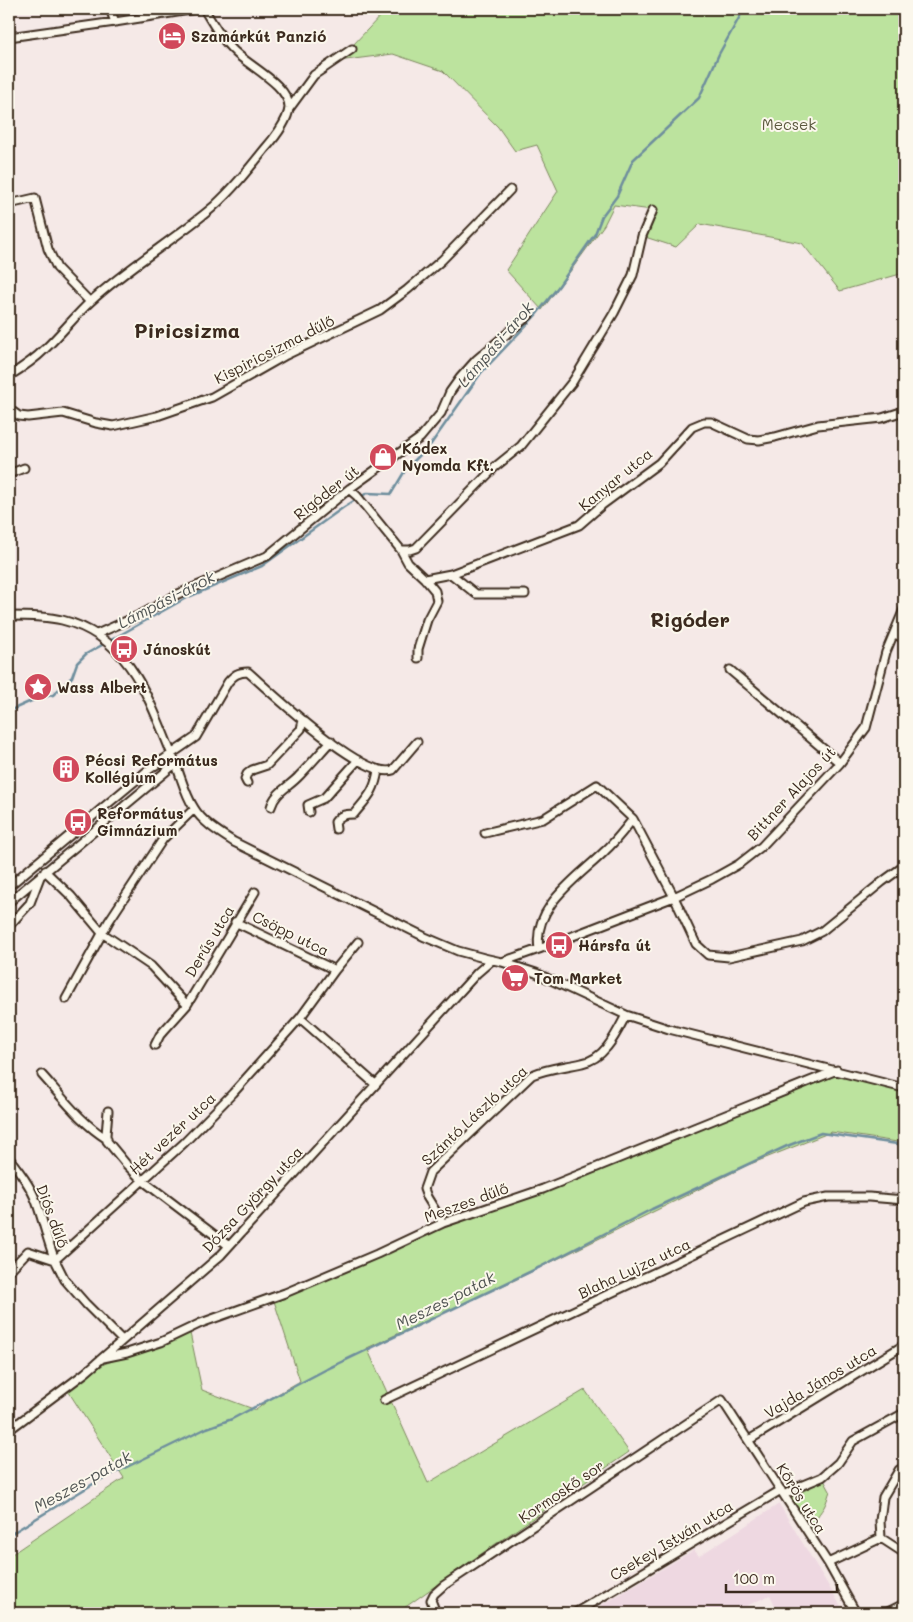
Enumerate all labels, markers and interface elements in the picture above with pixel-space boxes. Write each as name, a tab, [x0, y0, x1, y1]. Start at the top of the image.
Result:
hotel icon: Szamárkút Panzió	[157, 21, 187, 51]
place label: Szamárkút Panzió	[191, 26, 326, 46]
park label: Mecsek	[762, 114, 816, 134]
water label: Lámpási-árok	[452, 297, 538, 391]
street label: Kispiricsizma dűlő	[210, 310, 338, 388]
district label: Piricsizma	[134, 317, 240, 343]
place label: Kódex Nyomda Kft.	[402, 438, 494, 475]
shop icon: Kódex Nyomda Kft.	[368, 442, 398, 472]
street label: Kanyar utca	[574, 443, 656, 515]
street label: Rigóder út	[289, 460, 363, 524]
water label: Lámpási-árok	[114, 565, 219, 633]
district label: Rigóder	[650, 606, 730, 632]
bus stop icon: Jánoskút	[109, 634, 139, 664]
place label: Jánoskút	[143, 639, 211, 659]
place icon: Wass Albert	[23, 672, 53, 702]
place label: Wass Albert	[57, 677, 147, 697]
street label: Bittner Alajos út	[742, 742, 840, 844]
place label: Pécsi Református Kollégium	[85, 750, 218, 787]
building icon: Pécsi Református Kollégium	[51, 754, 81, 784]
place label: Református Gimnázium	[97, 803, 184, 840]
bus stop icon: Református Gimnázium	[63, 807, 93, 837]
street label: Derűs utca	[180, 901, 238, 981]
street label: Csöpp utca	[249, 906, 333, 960]
bus stop icon: Hársfa út	[544, 930, 574, 960]
place label: Hársfa út	[578, 935, 651, 955]
supermarket icon: Tom Market	[500, 963, 530, 993]
place label: Tom Market	[534, 968, 622, 988]
street label: Szántó László utca	[417, 1061, 531, 1169]
street label: Hét vezér utca	[124, 1088, 220, 1178]
street label: Dózsa György utca	[197, 1141, 307, 1257]
street label: Meszes dűlő	[421, 1177, 511, 1227]
street label: Diós dűlő	[32, 1181, 74, 1251]
street label: Blaha Lujza utca	[575, 1233, 693, 1303]
water label: Meszes-patak	[392, 1266, 499, 1334]
street label: Vajda János utca	[760, 1340, 880, 1422]
water label: Meszes-patak	[29, 1445, 135, 1517]
street label: Kormoskő sor	[514, 1455, 608, 1527]
street label: Kőrös utca	[772, 1459, 832, 1537]
street label: Csekey István utca	[606, 1495, 736, 1585]
scale bar	[726, 1562, 837, 1594]
text: 100 m	[733, 1568, 775, 1588]

